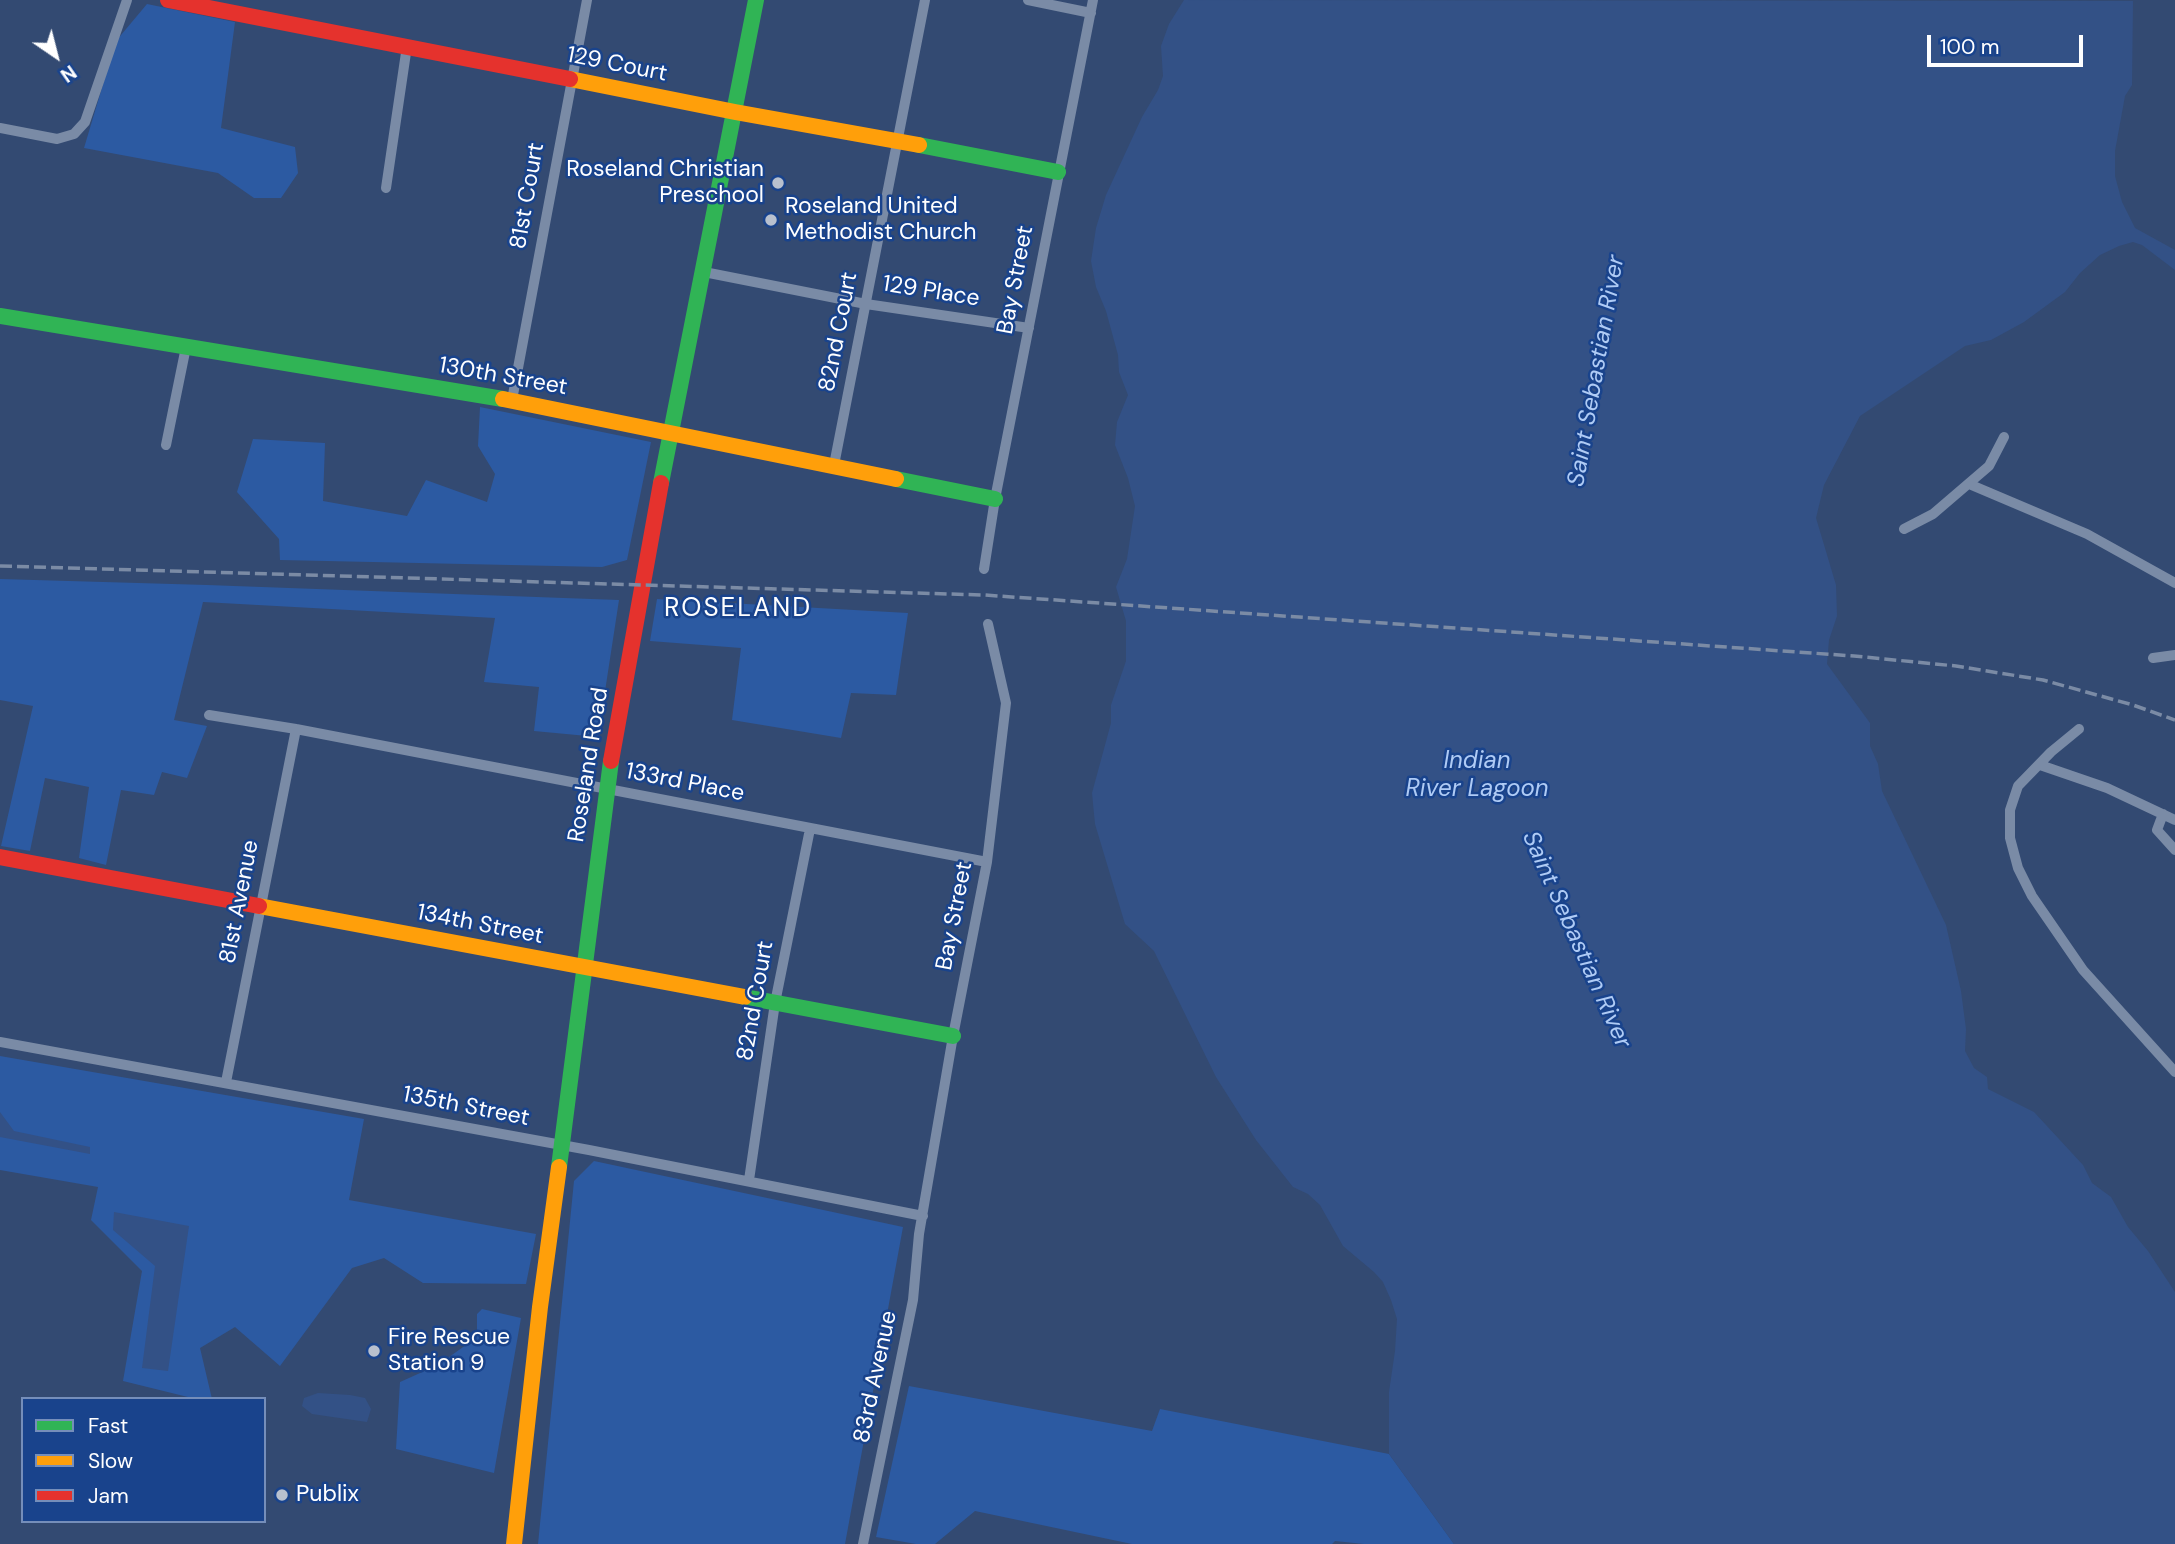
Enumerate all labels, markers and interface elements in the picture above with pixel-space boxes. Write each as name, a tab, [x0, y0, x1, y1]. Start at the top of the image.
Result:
north arrow	[21, 21, 91, 91]
scale bar	[1930, 21, 2086, 65]
text: 100 m	[1940, 33, 2000, 61]
street label: 129 Court	[565, 42, 669, 88]
text: N	[55, 59, 81, 88]
street label: 81st Court	[505, 141, 551, 251]
place label: Roseland Christian Preschool	[566, 156, 764, 210]
marker: Roseland Christian Preschool	[770, 175, 786, 191]
place label: Roseland United Methodist Church	[785, 193, 976, 247]
marker: Roseland United Methodist Church	[763, 212, 779, 228]
street label: Bay Street	[992, 223, 1040, 337]
water label: Saint Sebastian River	[1562, 253, 1632, 489]
street label: 82nd Court	[814, 270, 864, 394]
street label: 129 Place	[880, 271, 982, 313]
street label: 130th Street	[437, 352, 569, 402]
district label: ROSELAND	[665, 593, 811, 625]
street label: Roseland Road	[563, 686, 615, 844]
water label: Indian River Lagoon	[1405, 748, 1549, 804]
street label: 133rd Place	[623, 758, 747, 808]
water label: Saint Sebastian River	[1515, 827, 1637, 1053]
street label: 81st Avenue	[215, 838, 265, 966]
street label: Bay Street	[931, 859, 979, 973]
street label: 134th Street	[414, 899, 546, 951]
street label: 82nd Court	[732, 939, 780, 1063]
street label: 135th Street	[400, 1081, 532, 1133]
street label: 83rd Avenue	[849, 1308, 903, 1446]
place label: Fire Rescue Station 9	[388, 1324, 510, 1378]
marker: Fire Rescue Station 9	[366, 1343, 382, 1359]
legend	[21, 1397, 266, 1523]
text: Fast	[88, 1412, 128, 1440]
text: Slow	[88, 1447, 133, 1475]
place label: Publix	[296, 1481, 359, 1509]
text: Jam	[88, 1482, 129, 1510]
marker: Publix	[274, 1487, 290, 1503]

